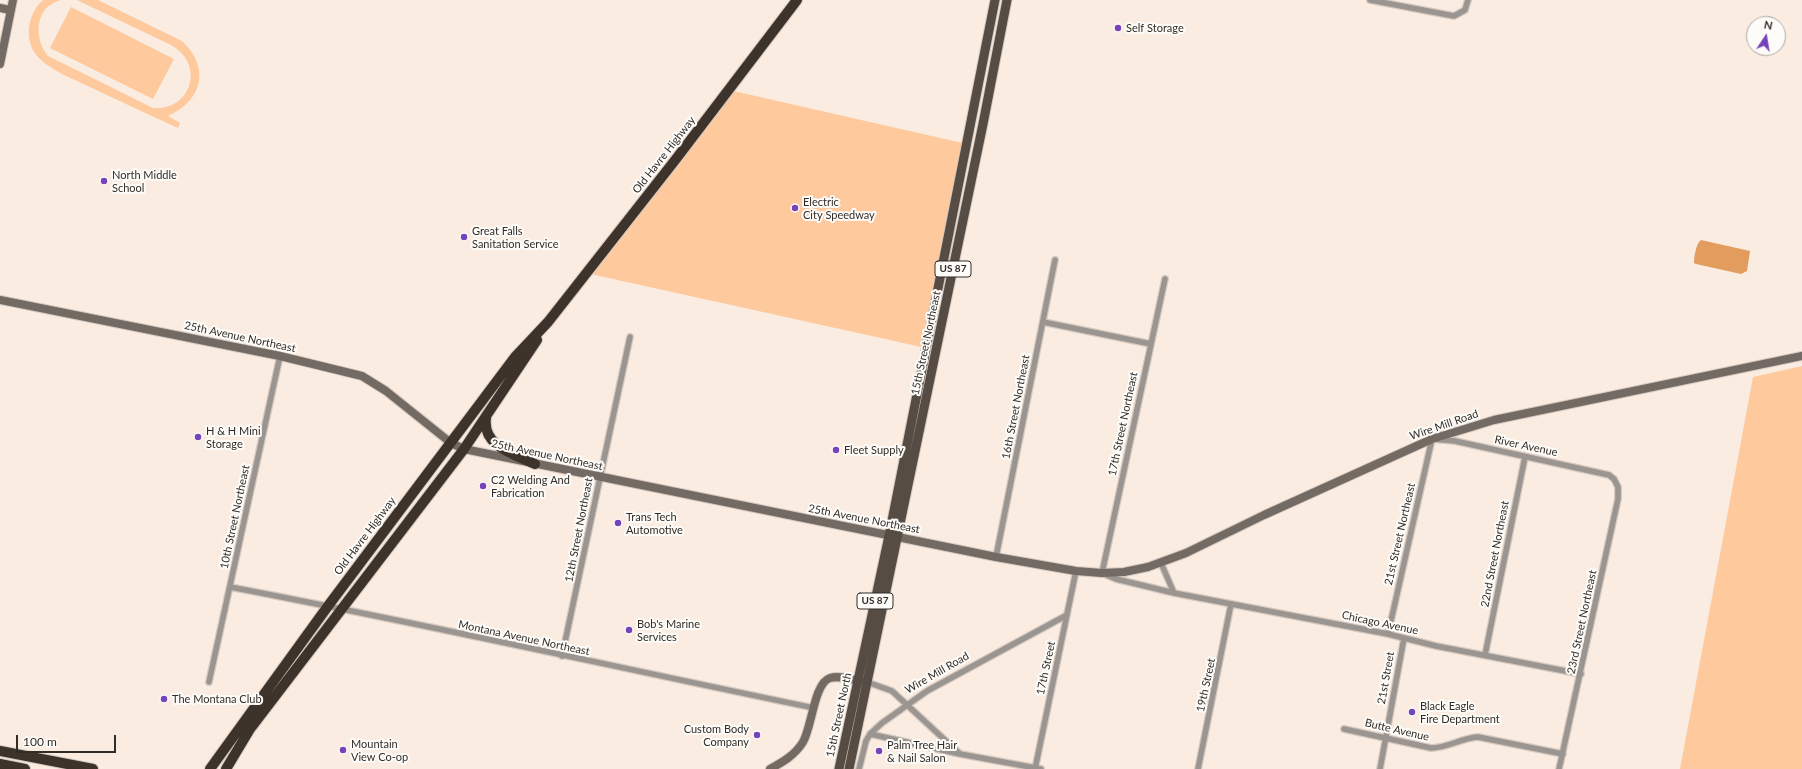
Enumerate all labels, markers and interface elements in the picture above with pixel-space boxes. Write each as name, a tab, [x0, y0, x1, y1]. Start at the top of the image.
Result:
north arrow	[1746, 16, 1786, 56]
text: N	[1763, 18, 1774, 32]
place label: Self Storage	[1126, 21, 1184, 35]
marker: Self Storage	[1113, 23, 1123, 33]
street label: Old Havre Highway	[630, 114, 698, 196]
place label: North Middle School	[112, 168, 177, 194]
marker: North Middle School	[99, 176, 109, 186]
place label: Electric City Speedway	[803, 195, 875, 221]
marker: Electric City Speedway	[790, 203, 800, 213]
place label: Great Falls Sanitation Service	[472, 224, 558, 250]
marker: Great Falls Sanitation Service	[459, 232, 469, 242]
road number: US 87	[935, 261, 971, 277]
street label: 15th Street Northeast	[909, 290, 943, 396]
street label: 25th Avenue Northeast	[183, 319, 297, 355]
street label: 16th Street Northeast	[999, 354, 1033, 460]
street label: 17th Street Northeast	[1106, 371, 1140, 477]
street label: Wire Mill Road	[1408, 407, 1480, 443]
place label: H & H Mini Storage	[206, 424, 261, 450]
marker: H & H Mini Storage	[193, 432, 203, 442]
street label: River Avenue	[1493, 433, 1559, 459]
street label: 25th Avenue Northeast	[490, 437, 604, 473]
place label: Fleet Supply	[844, 443, 904, 457]
marker: Fleet Supply	[831, 445, 841, 455]
street label: 10th Street Northeast	[218, 464, 252, 570]
place label: C2 Welding And Fabrication	[491, 473, 570, 499]
street label: 12th Street Northeast	[562, 477, 596, 583]
marker: C2 Welding And Fabrication	[478, 481, 488, 491]
street label: 21st Street Northeast	[1382, 482, 1418, 586]
street label: Old Havre Highway	[331, 494, 399, 578]
street label: 22nd Street Northeast	[1478, 500, 1512, 608]
street label: 25th Avenue Northeast	[807, 502, 921, 536]
place label: Trans Tech Automotive	[626, 510, 683, 536]
marker: Trans Tech Automotive	[613, 518, 623, 528]
street label: 23rd Street Northeast	[1565, 569, 1599, 675]
road number: US 87	[857, 593, 893, 609]
street label: Chicago Avenue	[1341, 608, 1419, 638]
place label: Bob's Marine Services	[637, 617, 700, 643]
street label: Montana Avenue Northeast	[457, 618, 591, 658]
marker: Bob's Marine Services	[624, 625, 634, 635]
street label: 17th Street	[1034, 640, 1058, 696]
street label: Wire Mill Road	[903, 649, 971, 697]
street label: 21st Street	[1375, 651, 1397, 705]
street label: 19th Street	[1194, 657, 1218, 713]
street label: 15th Street North	[824, 672, 854, 758]
place label: The Montana Club	[172, 692, 262, 706]
marker: The Montana Club	[159, 694, 169, 704]
place label: Black Eagle Fire Department	[1420, 699, 1500, 725]
marker: Black Eagle Fire Department	[1407, 707, 1417, 717]
street label: Butte Avenue	[1364, 716, 1430, 744]
place label: Custom Body Company	[684, 722, 749, 748]
scale bar	[18, 727, 118, 753]
marker: Custom Body Company	[752, 730, 762, 740]
text: 100 m	[23, 734, 57, 749]
place label: Mountain View Co-op	[351, 737, 408, 763]
place label: Palm Tree Hair & Nail Salon	[887, 738, 957, 764]
marker: Mountain View Co-op	[338, 745, 348, 755]
marker: Palm Tree Hair & Nail Salon	[874, 746, 884, 756]

